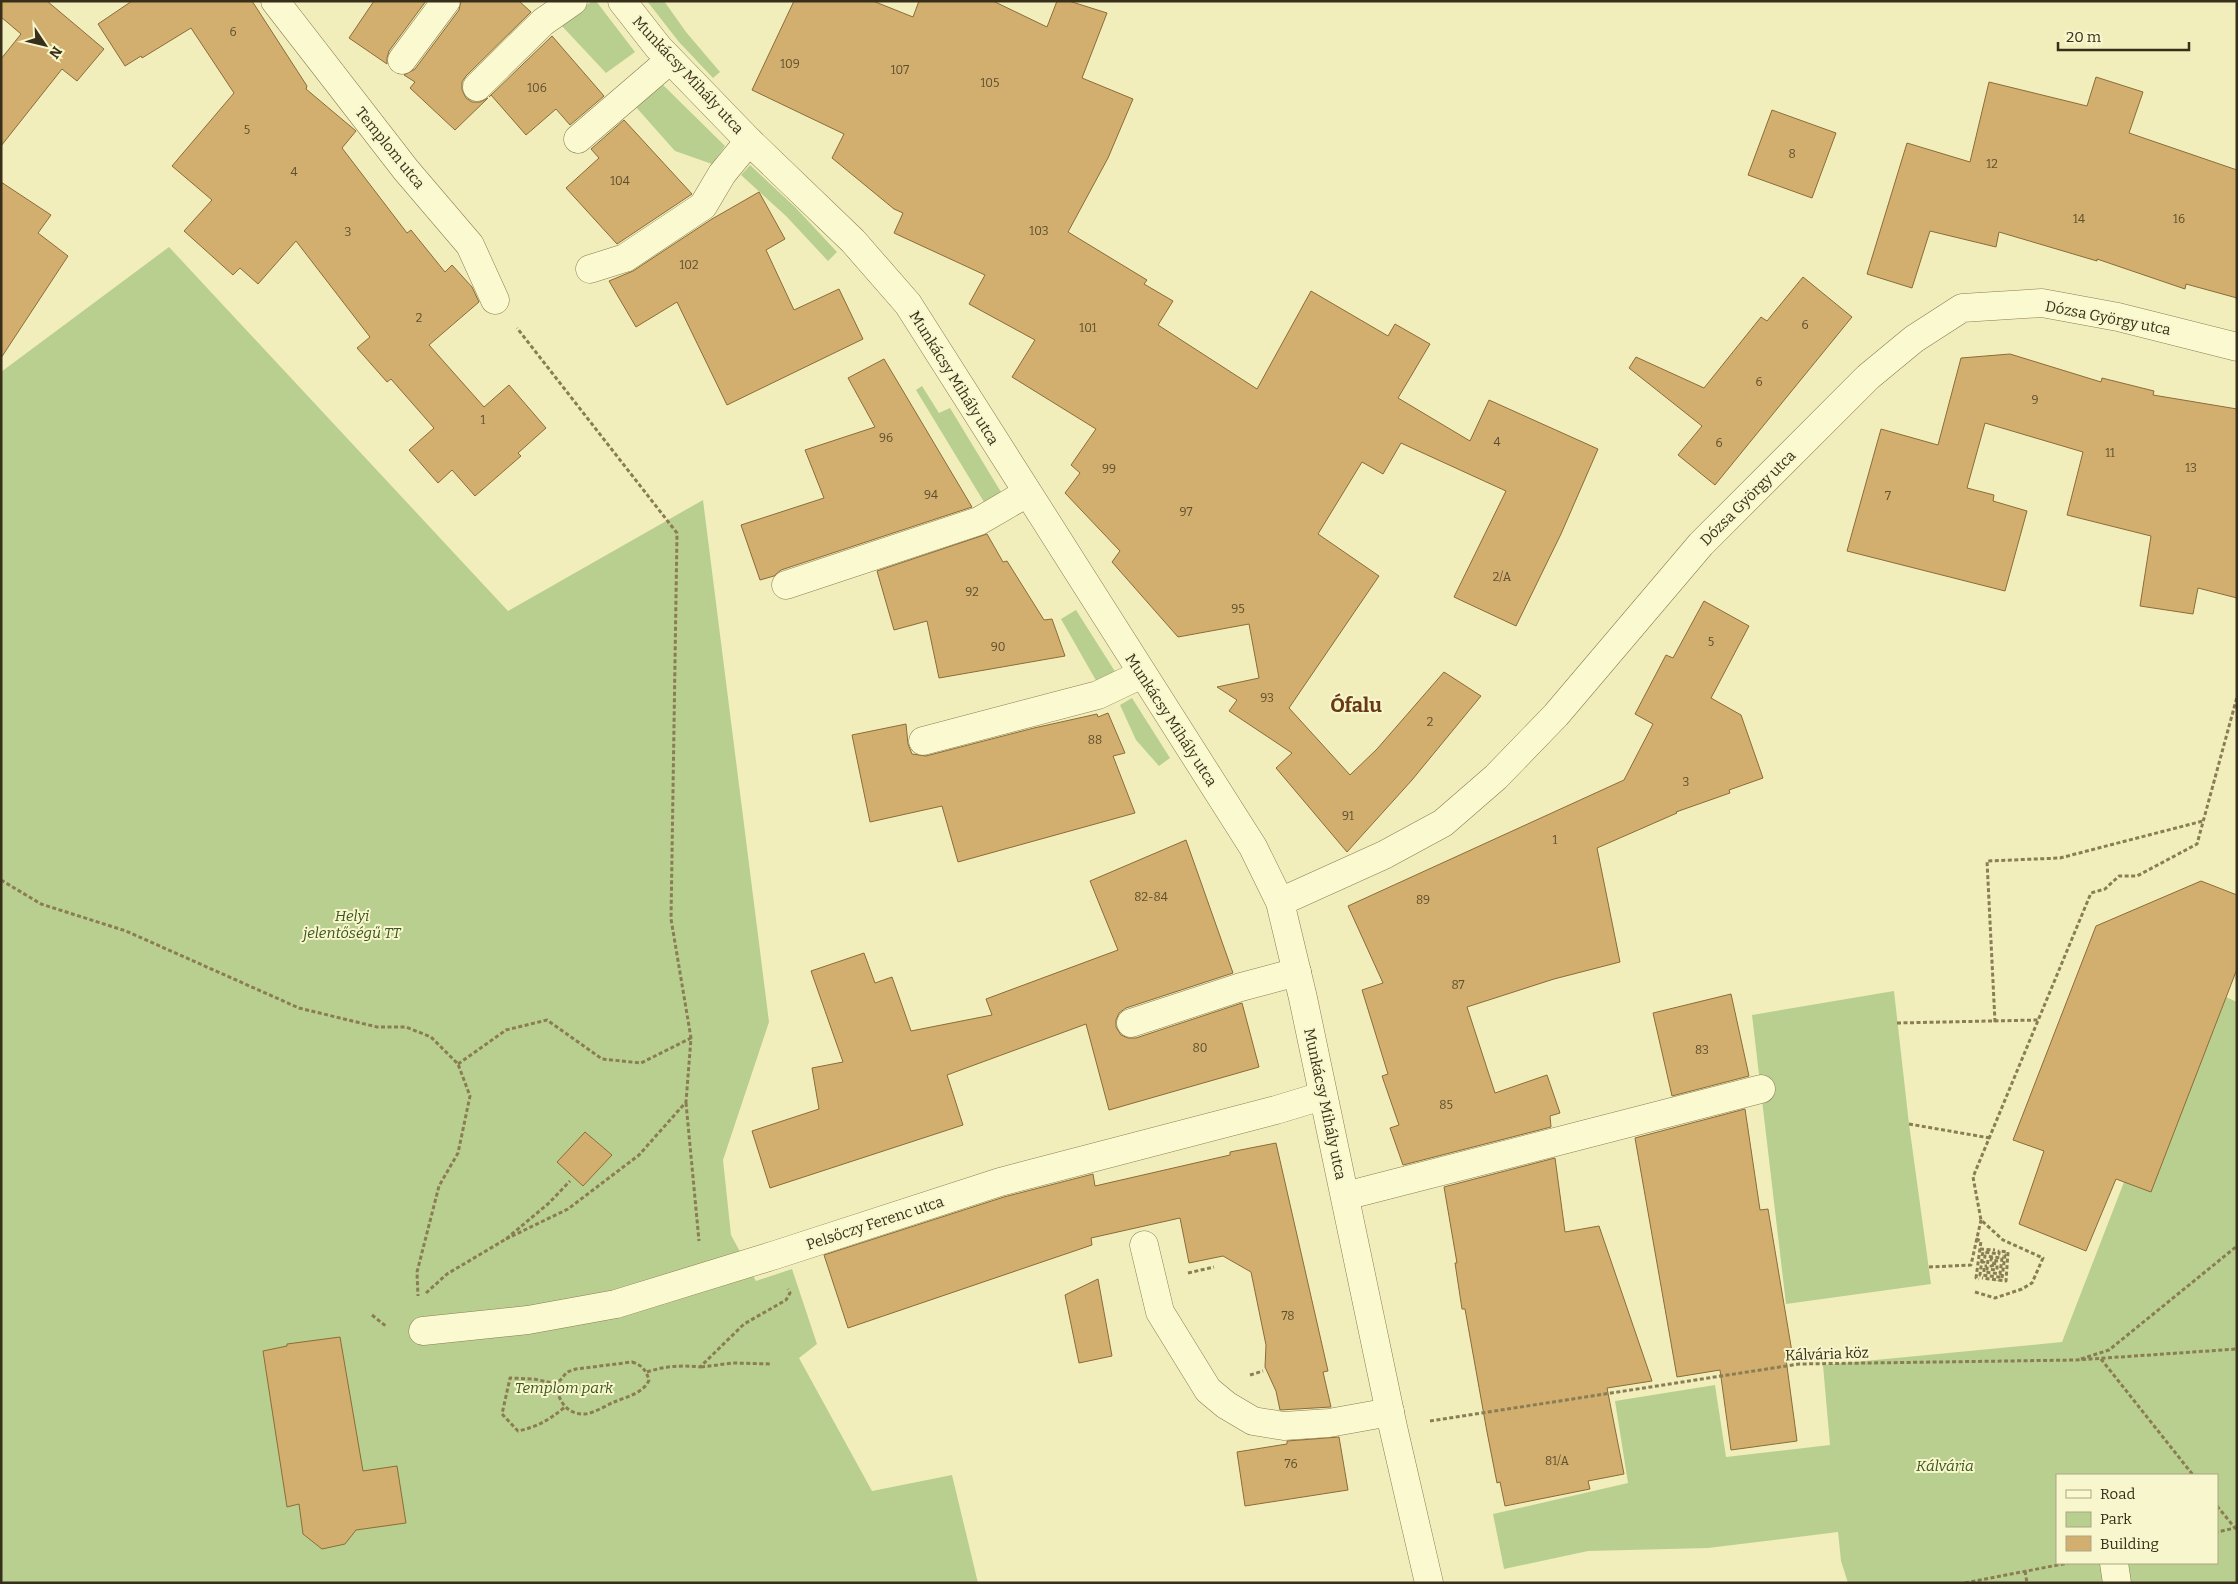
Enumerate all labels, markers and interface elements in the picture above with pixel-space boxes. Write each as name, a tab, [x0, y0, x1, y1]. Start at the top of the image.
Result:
street label: Munkácsy Mihály utca	[629, 12, 747, 138]
north arrow	[20, 20, 70, 70]
scale bar	[2058, 20, 2189, 52]
house number: 6	[229, 25, 237, 39]
text: 20 m	[2066, 28, 2102, 46]
text: N	[45, 43, 65, 62]
house number: 109	[780, 57, 800, 71]
house number: 107	[891, 63, 909, 77]
house number: 105	[981, 76, 999, 90]
house number: 106	[527, 81, 547, 95]
street label: Templom utca	[352, 104, 428, 192]
house number: 5	[244, 123, 250, 137]
house number: 8	[1788, 147, 1796, 161]
house number: 12	[1986, 157, 1998, 171]
house number: 4	[290, 165, 298, 179]
house number: 104	[610, 174, 630, 188]
house number: 14	[2073, 212, 2085, 226]
house number: 16	[2173, 212, 2185, 226]
house number: 103	[1029, 224, 1049, 238]
house number: 3	[345, 225, 352, 239]
house number: 102	[679, 258, 699, 272]
street label: Dózsa György utca	[2044, 297, 2172, 339]
street label: Munkácsy Mihály utca	[905, 308, 1003, 448]
house number: 2	[416, 311, 422, 325]
house number: 6	[1801, 318, 1809, 332]
house number: 101	[1079, 321, 1097, 335]
house number: 6	[1755, 375, 1763, 389]
house number: 9	[2031, 393, 2039, 407]
house number: 1	[481, 413, 486, 427]
house number: 96	[879, 431, 893, 445]
house number: 4	[1493, 435, 1501, 449]
house number: 6	[1715, 436, 1723, 450]
house number: 11	[2105, 446, 2115, 460]
street label: Dózsa György utca	[1697, 447, 1799, 549]
house number: 13	[2185, 461, 2197, 475]
house number: 99	[1102, 462, 1116, 476]
house number: 94	[924, 488, 938, 502]
house number: 7	[1885, 489, 1891, 503]
house number: 97	[1180, 505, 1192, 519]
house number: 2/A	[1493, 570, 1512, 584]
house number: 92	[965, 585, 979, 599]
house number: 95	[1231, 602, 1245, 616]
house number: 5	[1708, 635, 1714, 649]
house number: 90	[991, 640, 1005, 654]
street label: Munkácsy Mihály utca	[1121, 650, 1221, 790]
house number: 93	[1260, 691, 1274, 705]
district label: Ófalu	[1330, 693, 1382, 717]
house number: 2	[1427, 715, 1433, 729]
house number: 88	[1088, 733, 1102, 747]
house number: 3	[1683, 775, 1690, 789]
house number: 91	[1342, 809, 1354, 823]
house number: 1	[1553, 833, 1558, 847]
house number: 82-84	[1134, 890, 1168, 904]
house number: 89	[1416, 893, 1430, 907]
park label: Helyi jelentőségű TT	[301, 907, 402, 942]
house number: 87	[1451, 978, 1465, 992]
street label: Munkácsy Mihály utca	[1300, 1027, 1350, 1181]
house number: 80	[1193, 1041, 1207, 1055]
house number: 83	[1695, 1043, 1709, 1057]
house number: 85	[1439, 1098, 1453, 1112]
street label: Pelsőczy Ferenc utca	[804, 1192, 946, 1254]
house number: 78	[1281, 1309, 1295, 1323]
street label: Kálvária köz	[1785, 1344, 1869, 1364]
park label: Templom park	[515, 1379, 614, 1397]
house number: 81/A	[1545, 1454, 1570, 1468]
house number: 76	[1285, 1457, 1297, 1471]
park label: Kálvária	[1916, 1457, 1974, 1475]
legend	[2056, 1474, 2218, 1564]
text: Road	[2100, 1485, 2135, 1503]
text: Park	[2100, 1510, 2132, 1528]
text: Building	[2100, 1535, 2159, 1553]

